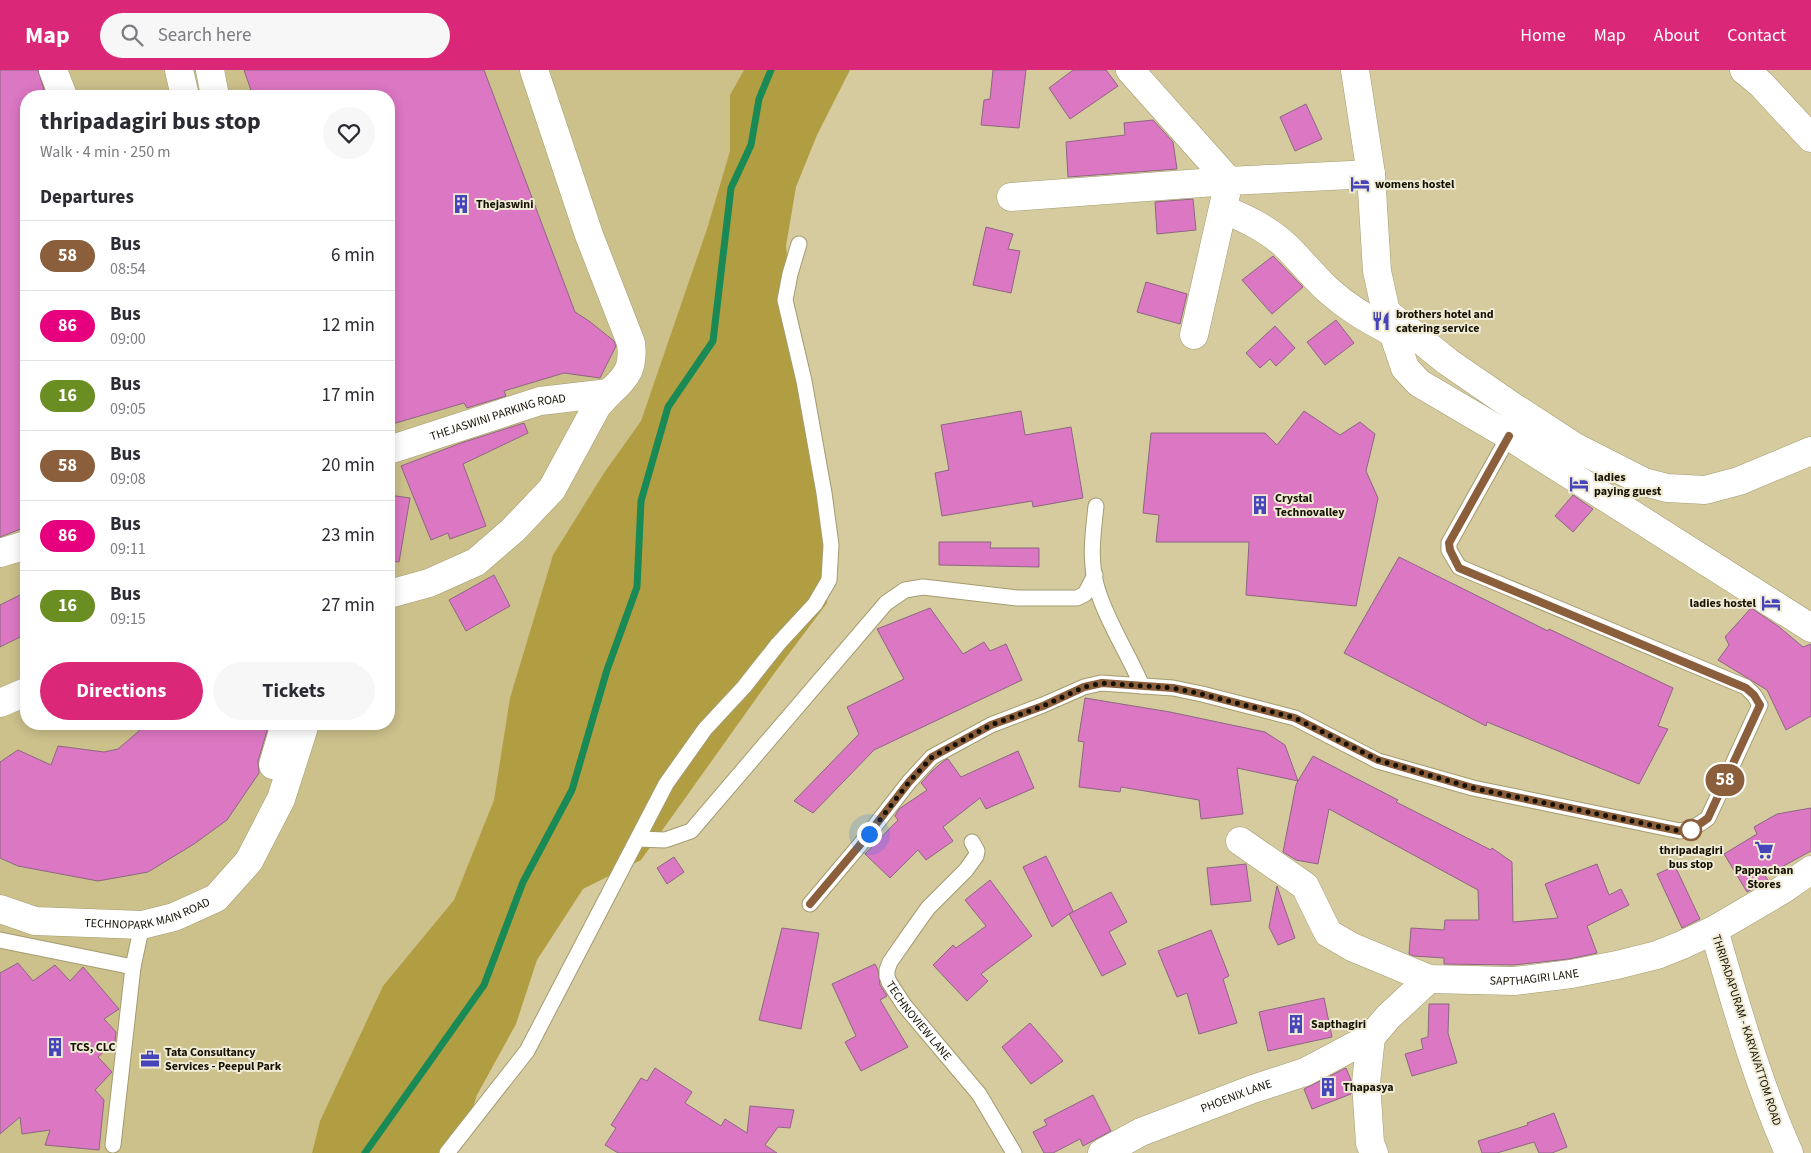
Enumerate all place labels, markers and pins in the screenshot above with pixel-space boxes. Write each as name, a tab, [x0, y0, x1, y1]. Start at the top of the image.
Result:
hotel icon: womens hostel	[1349, 173, 1371, 195]
place label: womens hostel	[1375, 176, 1455, 193]
building icon: Thejaswini	[450, 193, 472, 215]
place label: Thejaswini	[476, 196, 534, 213]
place label: brothers hotel and catering service	[1396, 306, 1494, 337]
restaurant icon: brothers hotel and catering service	[1370, 310, 1392, 332]
place label: ladies paying guest	[1594, 469, 1662, 500]
hotel icon: ladies paying guest	[1568, 473, 1590, 495]
place label: Crystal Technovalley	[1275, 490, 1345, 521]
building icon: Crystal Technovalley	[1249, 494, 1271, 516]
hotel icon: ladies hostel	[1760, 592, 1782, 614]
place label: ladies hostel	[1690, 595, 1757, 612]
marker: thripadagiri bus stop	[1680, 819, 1702, 841]
supermarket icon: Pappachan Stores	[1753, 839, 1775, 861]
place label: thripadagiri bus stop	[1659, 842, 1723, 873]
place label: Pappachan Stores	[1735, 862, 1793, 893]
building icon: Sapthagiri	[1285, 1013, 1307, 1035]
place label: Sapthagiri	[1311, 1016, 1366, 1033]
building icon: TCS, CLC	[44, 1036, 66, 1058]
place label: TCS, CLC	[70, 1039, 115, 1056]
place label: Tata Consultancy Services - Peepul Park	[165, 1044, 282, 1075]
office icon: Tata Consultancy Services - Peepul Park	[139, 1048, 161, 1070]
building icon: Thapasya	[1317, 1076, 1339, 1098]
place label: Thapasya	[1343, 1079, 1394, 1096]

